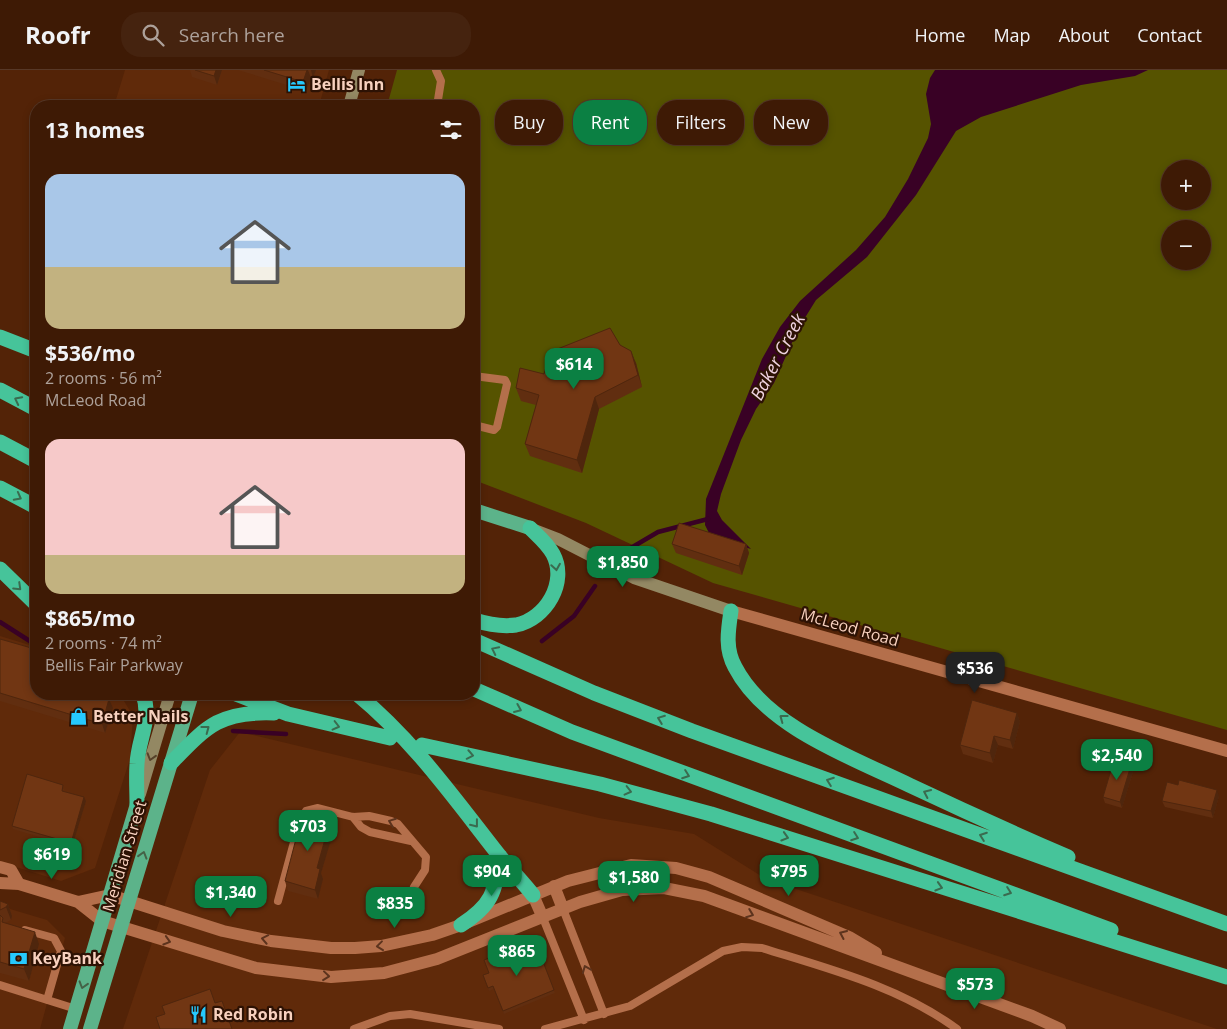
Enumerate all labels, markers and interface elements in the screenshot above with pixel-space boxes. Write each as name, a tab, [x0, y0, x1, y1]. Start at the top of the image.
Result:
search box	[121, 12, 471, 57]
text: Roofr	[25, 18, 91, 51]
icon: search	[139, 21, 167, 49]
text: Search here	[179, 22, 285, 48]
text: Home	[915, 23, 965, 47]
text: Map	[993, 23, 1031, 47]
text: About	[1059, 23, 1109, 47]
text: Contact	[1137, 23, 1202, 47]
place label: Bellis Inn	[311, 73, 384, 95]
hotel icon: Bellis Inn	[287, 74, 307, 94]
chip: Buy	[495, 100, 563, 145]
chip: Rent	[573, 100, 647, 145]
chip: Filters	[657, 100, 744, 145]
chip: New	[754, 100, 828, 145]
text: 13 homes	[45, 116, 145, 144]
icon: filters	[437, 116, 465, 144]
map controls	[1161, 160, 1211, 270]
button: +	[1161, 160, 1211, 210]
icon: home	[210, 207, 300, 297]
button: −	[1161, 220, 1211, 270]
water label: Baker Creek	[744, 308, 811, 404]
text: $536/mo	[45, 339, 135, 367]
pin: $614	[544, 348, 604, 390]
text: $614	[556, 353, 592, 375]
text: 2 rooms · 56 m²	[45, 367, 162, 389]
text: McLeod Road	[45, 389, 146, 411]
one-way arrow	[14, 396, 23, 406]
icon: home	[210, 472, 300, 562]
one-way arrow	[13, 491, 22, 501]
pin: $1,850	[582, 546, 664, 588]
text: $1,850	[598, 551, 648, 573]
one-way arrow	[550, 563, 561, 571]
one-way arrow	[12, 581, 21, 590]
street label: McLeod Road	[798, 602, 902, 652]
text: $865/mo	[45, 604, 135, 632]
text: 2 rooms · 74 m²	[45, 632, 162, 654]
one-way arrow	[491, 646, 500, 657]
pin: $536	[945, 652, 1005, 694]
text: Bellis Fair Parkway	[45, 654, 183, 676]
text: $536	[957, 657, 993, 679]
one-way arrow	[513, 703, 522, 714]
place label: Better Nails	[93, 705, 188, 727]
shop icon: Better Nails	[69, 706, 89, 726]
one-way arrow	[657, 715, 666, 725]
one-way arrow	[780, 716, 789, 724]
one-way arrow	[331, 720, 340, 731]
one-way arrow	[200, 727, 209, 735]
pin: $2,540	[1076, 738, 1158, 781]
text: $2,540	[1092, 744, 1142, 766]
one-way arrow	[466, 749, 475, 759]
one-way arrow	[146, 753, 156, 761]
one-way arrow	[681, 769, 690, 779]
one-way arrow	[826, 777, 835, 787]
one-way arrow	[624, 786, 632, 796]
one-way arrow	[923, 789, 932, 800]
street label: Meridian Street	[97, 797, 151, 914]
pin: $703	[278, 810, 338, 852]
text: $703	[290, 815, 326, 837]
one-way arrow	[388, 818, 397, 828]
one-way arrow	[469, 818, 477, 827]
one-way arrow	[780, 831, 788, 841]
one-way arrow	[850, 831, 859, 841]
one-way arrow	[979, 832, 988, 842]
pin: $619	[22, 838, 82, 880]
text: $619	[34, 843, 70, 865]
one-way arrow	[137, 851, 147, 859]
pin: $904	[462, 854, 522, 897]
pin: $795	[759, 854, 819, 897]
text: $904	[474, 860, 510, 882]
pin: $1,580	[593, 860, 675, 903]
text: $795	[771, 860, 807, 882]
text: $1,580	[609, 866, 659, 888]
pin: $1,340	[190, 876, 272, 918]
text: $1,340	[206, 881, 256, 903]
one-way arrow	[934, 881, 943, 891]
pin: $835	[365, 886, 425, 929]
one-way arrow	[1003, 886, 1011, 896]
text: $835	[377, 892, 413, 914]
one-way arrow	[745, 908, 754, 918]
one-way arrow	[839, 930, 848, 941]
pin: $865	[487, 934, 547, 977]
one-way arrow	[261, 935, 269, 945]
one-way arrow	[163, 936, 171, 946]
one-way arrow	[376, 940, 384, 951]
text: $865	[499, 940, 535, 962]
place label: KeyBank	[32, 947, 102, 969]
bank icon: KeyBank	[8, 948, 28, 968]
one-way arrow	[581, 965, 591, 973]
pin: $573	[945, 968, 1005, 1010]
one-way arrow	[322, 970, 330, 981]
text: $573	[957, 973, 993, 995]
one-way arrow	[78, 980, 88, 988]
place label: Red Robin	[213, 1003, 293, 1025]
restaurant icon: Red Robin	[189, 1004, 209, 1024]

